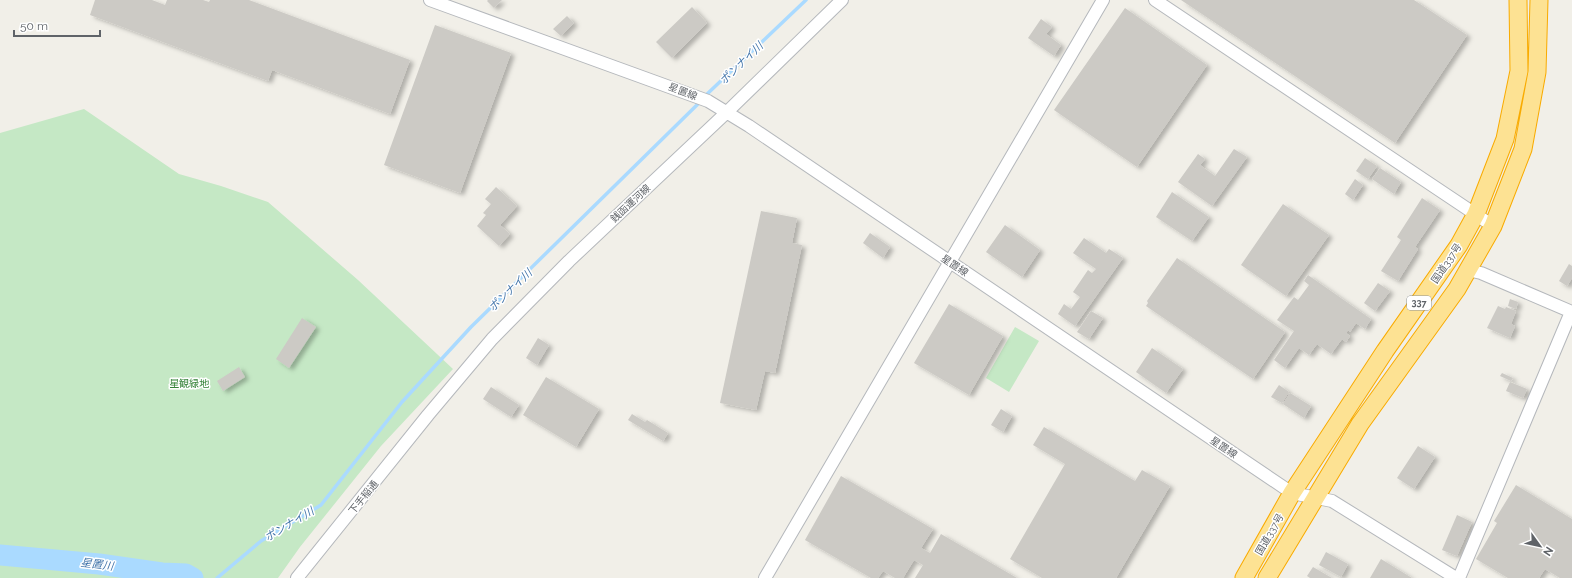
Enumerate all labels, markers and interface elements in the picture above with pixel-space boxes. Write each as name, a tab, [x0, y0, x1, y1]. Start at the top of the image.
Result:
scale bar	[14, 12, 100, 38]
text: 50 m	[20, 19, 48, 33]
water label: ポンナイ川	[717, 39, 766, 87]
street label: 星置線	[667, 81, 699, 102]
street label: 銭函運河線	[608, 182, 652, 224]
street label: 国道337号	[1429, 241, 1464, 285]
street label: 星置線	[939, 252, 970, 278]
water label: ポンナイ川	[486, 266, 535, 314]
road number: 337	[1407, 296, 1431, 310]
park label: 星観緑地	[169, 378, 210, 389]
street label: 星置線	[1208, 434, 1239, 460]
street label: 下手稲通	[347, 478, 380, 516]
water label: ポンナイ川	[262, 504, 317, 544]
street label: 国道337号	[1253, 512, 1286, 557]
north arrow	[1520, 526, 1560, 566]
text: N	[1540, 544, 1556, 558]
water label: 星置川	[80, 556, 115, 573]

